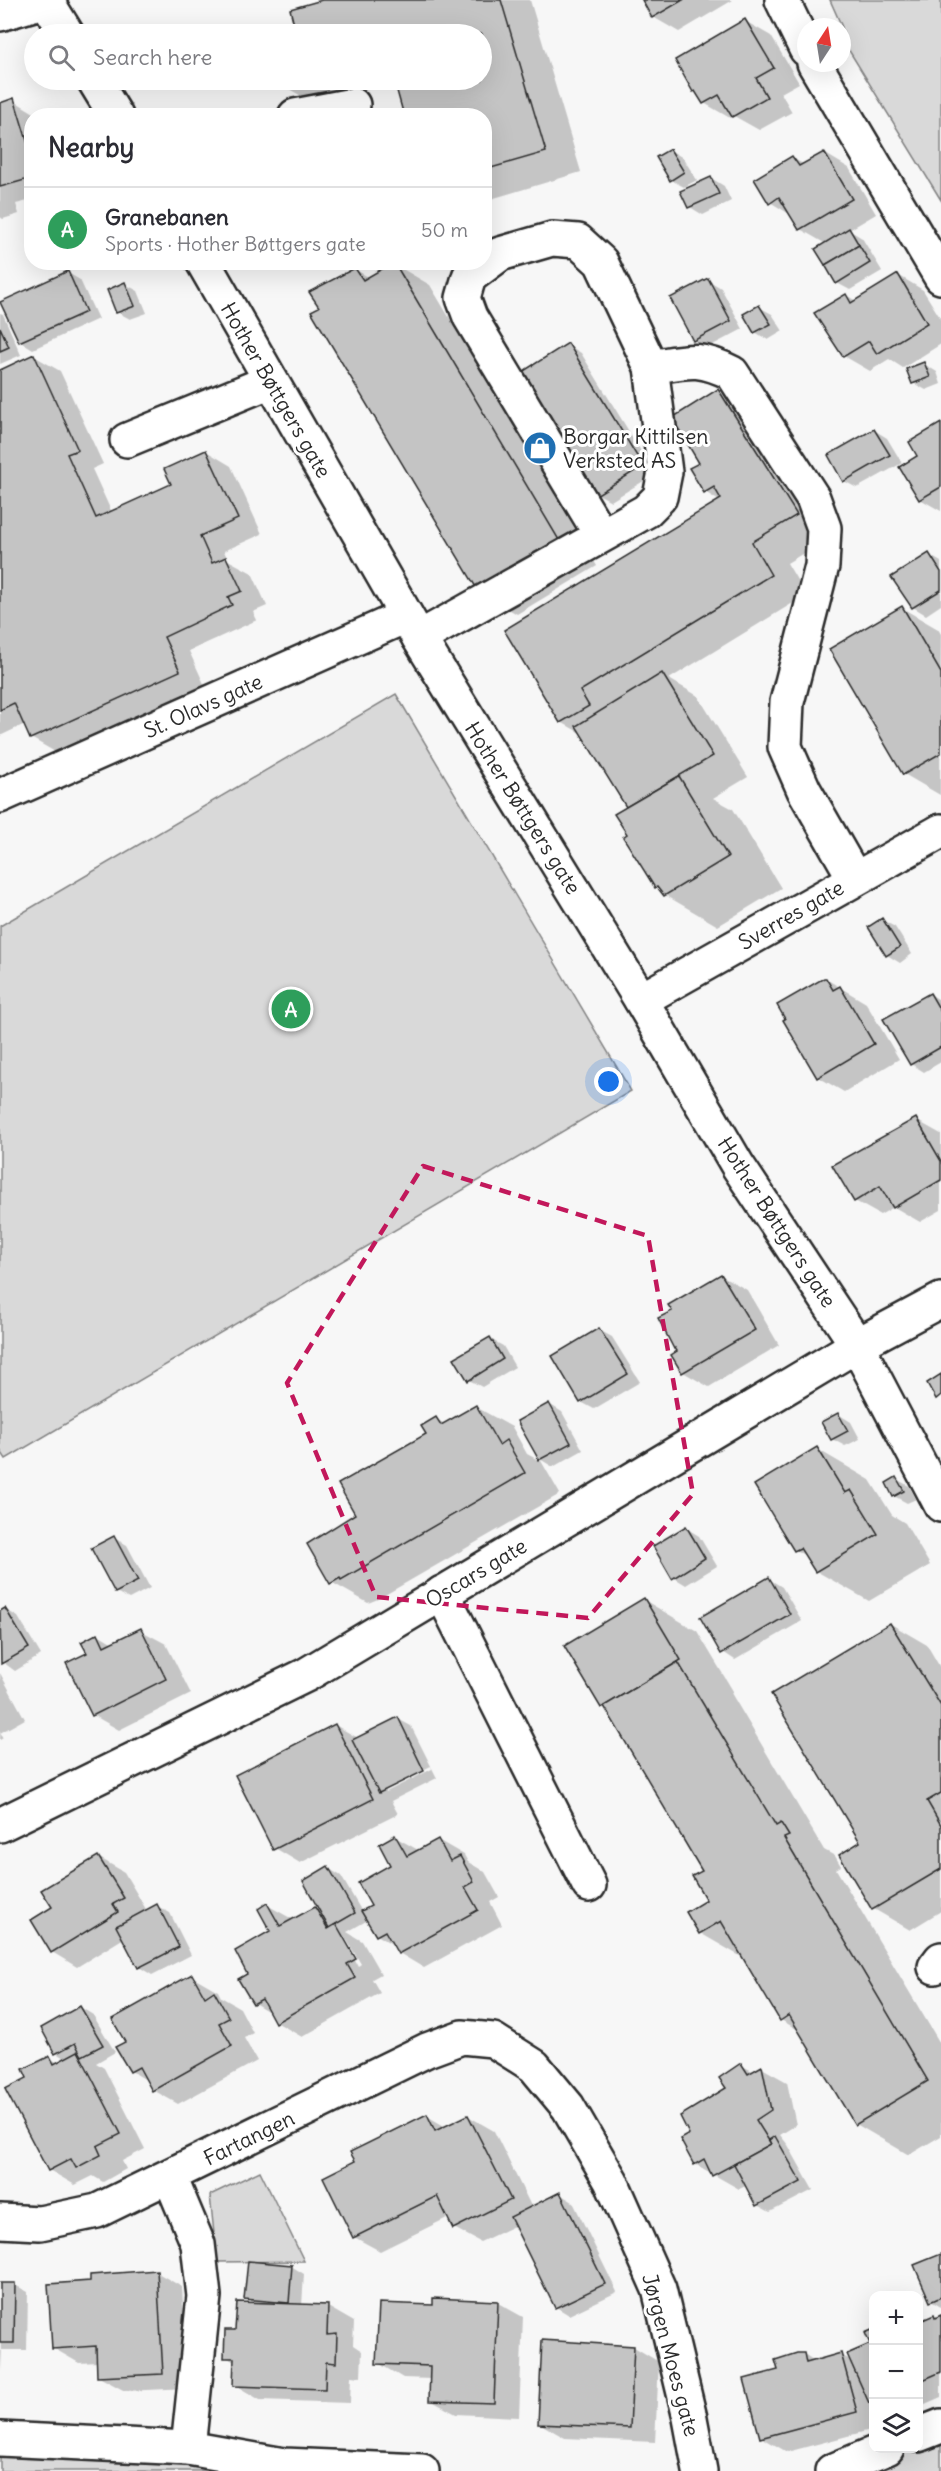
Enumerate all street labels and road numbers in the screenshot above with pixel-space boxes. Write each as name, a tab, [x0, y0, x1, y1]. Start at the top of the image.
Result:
street label: Hother Bøttgers gate	[215, 297, 337, 483]
street label: St. Olavs gate	[139, 668, 267, 744]
street label: Hother Bøttgers gate	[459, 717, 587, 899]
street label: Sverres gate	[734, 874, 848, 956]
street label: Hother Bøttgers gate	[712, 1131, 842, 1313]
street label: Oscars gate	[420, 1532, 532, 1614]
street label: Fartangen	[199, 2104, 299, 2172]
street label: Jørgen Moes gate	[636, 2271, 706, 2439]

